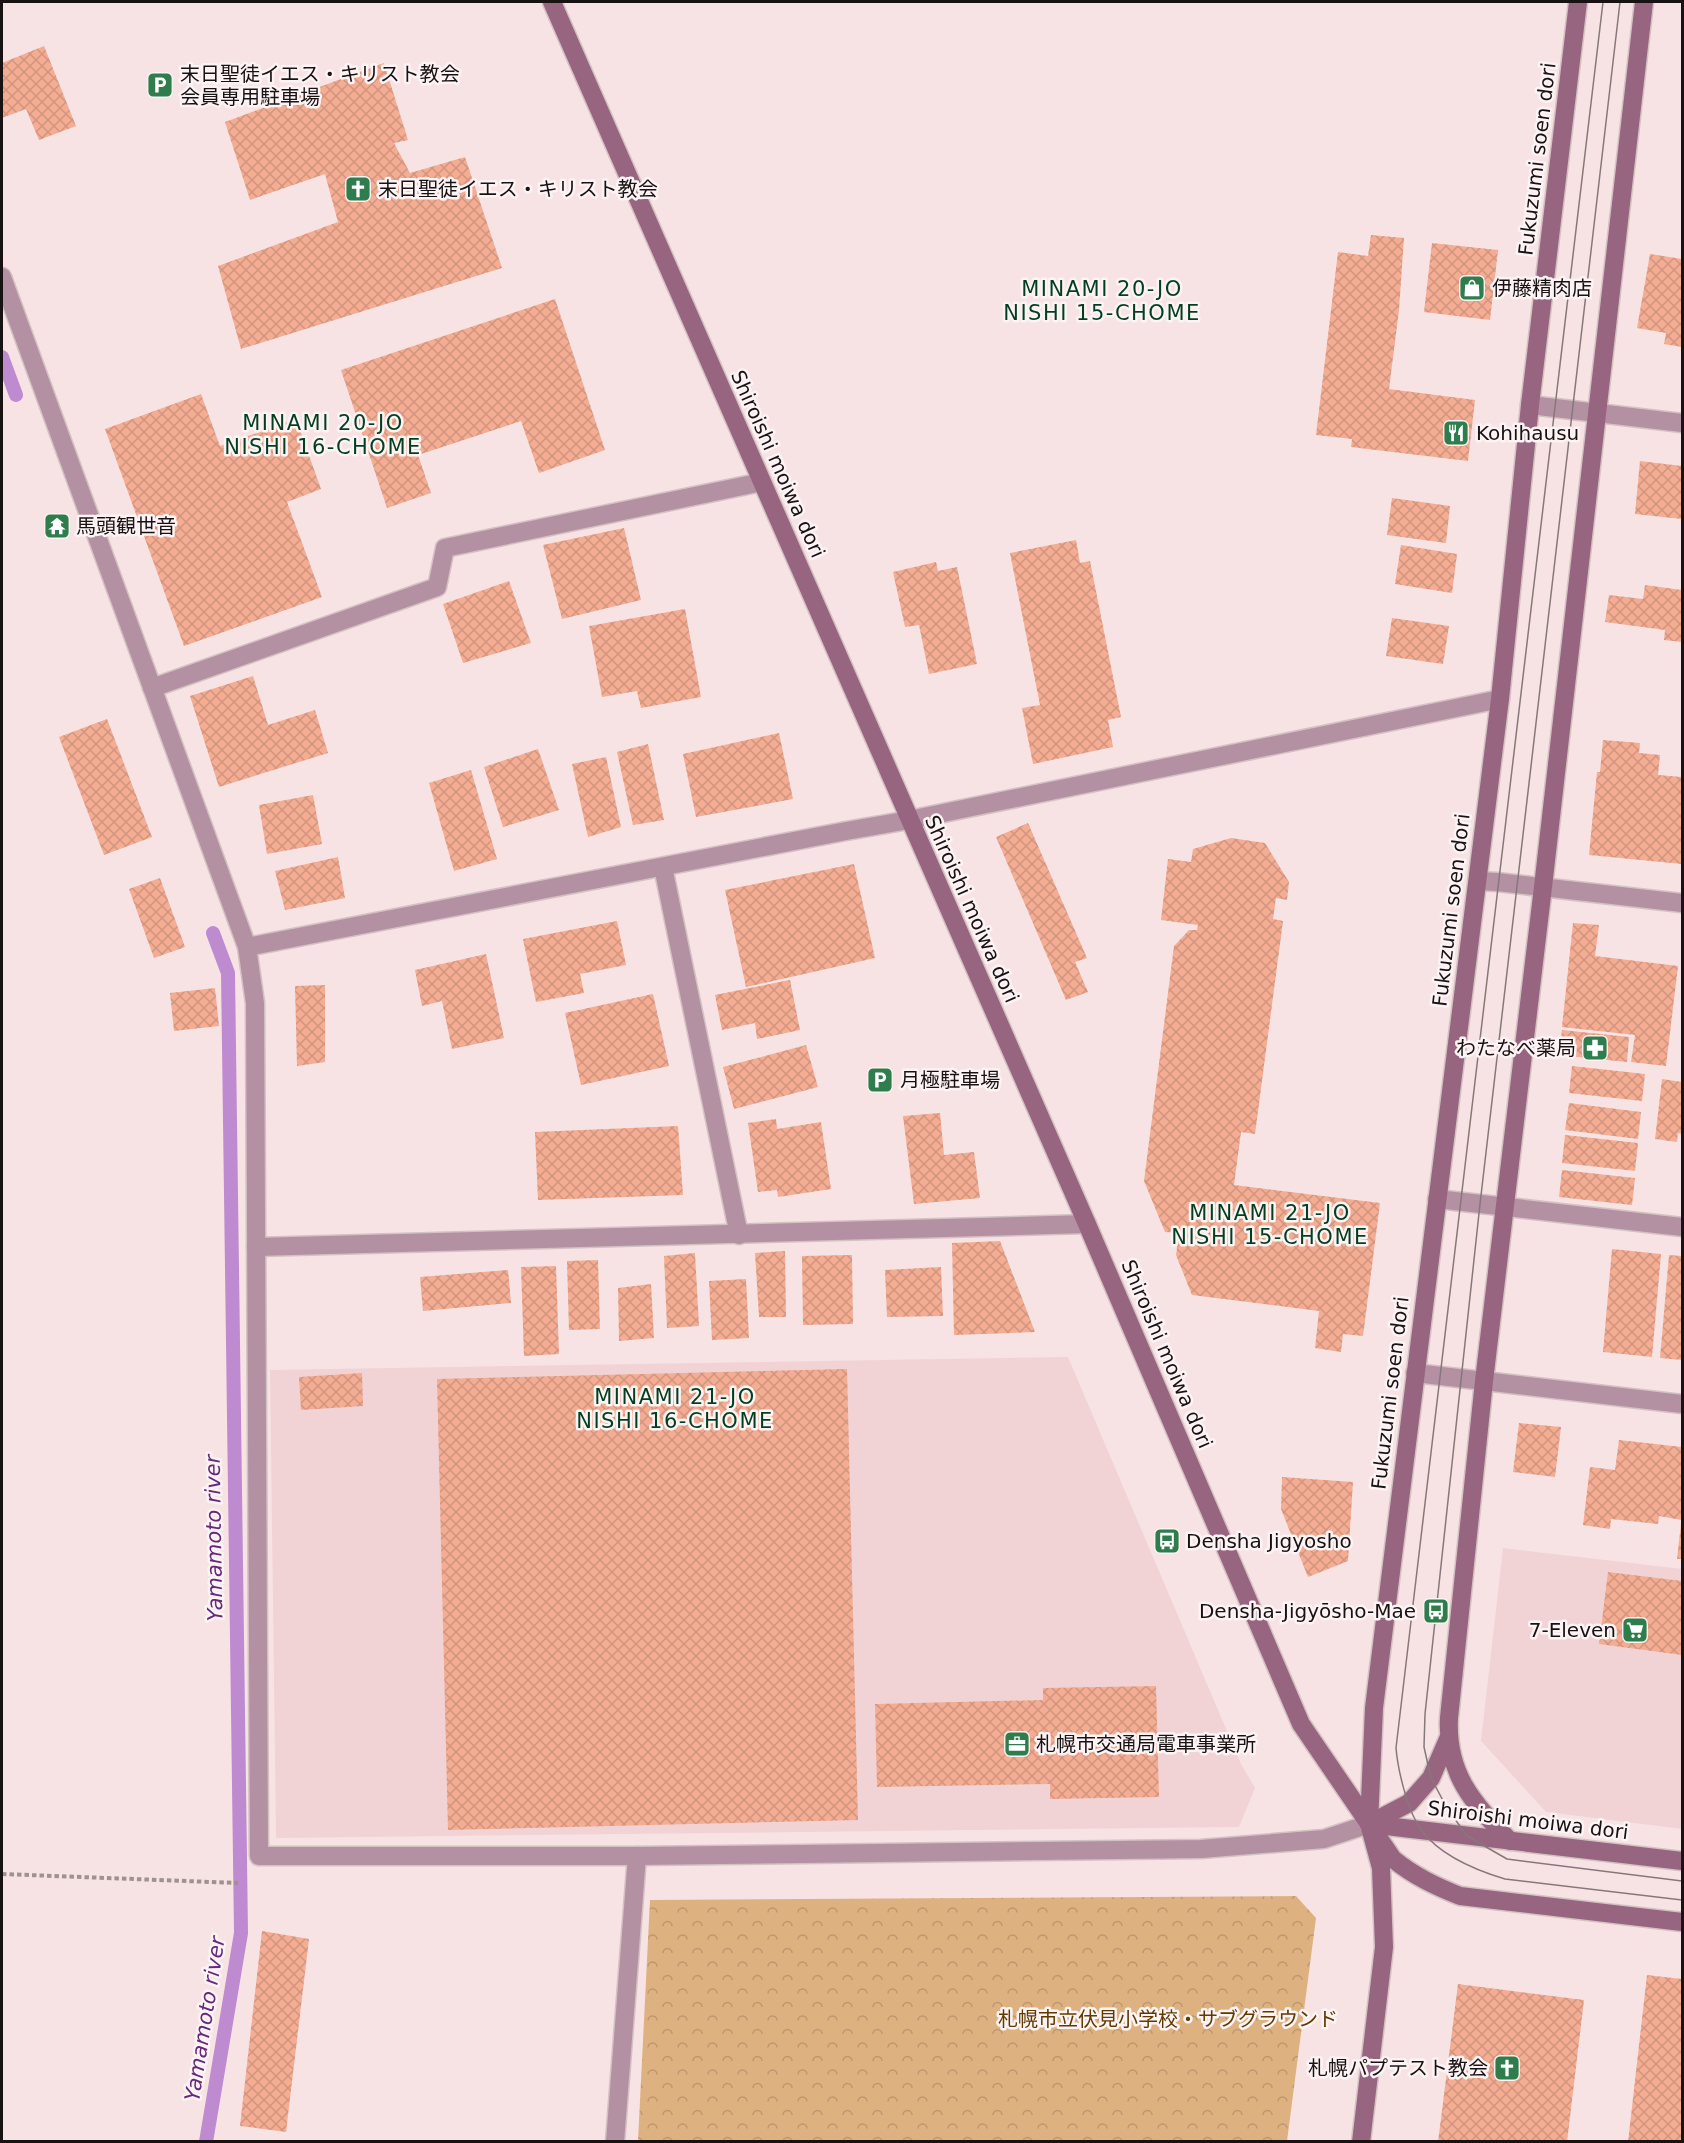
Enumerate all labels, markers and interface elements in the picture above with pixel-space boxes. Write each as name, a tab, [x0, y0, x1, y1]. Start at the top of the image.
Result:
street label: Fukuzumi soen dori	[1513, 61, 1561, 257]
place label: 末日聖徒イエス・キリスト教会 会員専用駐車場	[180, 62, 460, 109]
parking icon: 末日聖徒イエス・キリスト教会 会員専用駐車場	[145, 70, 175, 100]
church icon: 末日聖徒イエス・キリスト教会	[343, 174, 373, 204]
place label: 末日聖徒イエス・キリスト教会	[378, 177, 658, 201]
shop icon: 伊藤精肉店	[1457, 273, 1487, 303]
place label: 伊藤精肉店	[1492, 276, 1592, 300]
district label: MINAMI 20-JO NISHI 15-CHOME	[1003, 277, 1201, 325]
street label: Shiroishi moiwa dori	[726, 367, 830, 561]
district label: MINAMI 20-JO NISHI 16-CHOME	[224, 411, 422, 459]
restaurant icon: Kohihausu	[1441, 418, 1471, 448]
place label: Kohihausu	[1476, 421, 1579, 445]
temple icon: 馬頭観世音	[42, 511, 72, 541]
place label: 馬頭観世音	[76, 514, 176, 538]
street label: Shiroishi moiwa dori	[920, 812, 1024, 1006]
street label: Fukuzumi soen dori	[1427, 812, 1475, 1008]
pharmacy icon: わたなべ薬局	[1580, 1033, 1610, 1063]
place label: わたなべ薬局	[1456, 1036, 1576, 1060]
parking icon: 月極駐車場	[865, 1065, 895, 1095]
place label: 月極駐車場	[900, 1068, 1000, 1092]
district label: MINAMI 21-JO NISHI 15-CHOME	[1171, 1201, 1369, 1249]
street label: Shiroishi moiwa dori	[1116, 1256, 1218, 1452]
street label: Fukuzumi soen dori	[1366, 1295, 1414, 1491]
district label: MINAMI 21-JO NISHI 16-CHOME	[576, 1385, 774, 1433]
water label: Yamamoto river	[201, 1453, 227, 1622]
bus stop icon: Densha Jigyosho	[1152, 1526, 1182, 1556]
place label: Densha Jigyosho	[1186, 1529, 1352, 1553]
bus stop icon: Densha-Jigyōsho-Mae	[1421, 1596, 1451, 1626]
place label: Densha-Jigyōsho-Mae	[1199, 1599, 1416, 1623]
supermarket icon: 7-Eleven	[1620, 1615, 1650, 1645]
place label: 7-Eleven	[1529, 1618, 1616, 1642]
office icon: 札幌市交通局電車事業所	[1002, 1729, 1032, 1759]
place label: 札幌市交通局電車事業所	[1036, 1732, 1256, 1756]
street label: Shiroishi moiwa dori	[1426, 1796, 1630, 1844]
water label: Yamamoto river	[180, 1933, 230, 2103]
park label: 札幌市立伏見小学校・サブグラウンド	[998, 2007, 1338, 2031]
church icon: 札幌パプテスト教会	[1492, 2053, 1522, 2083]
place label: 札幌パプテスト教会	[1308, 2056, 1488, 2080]

